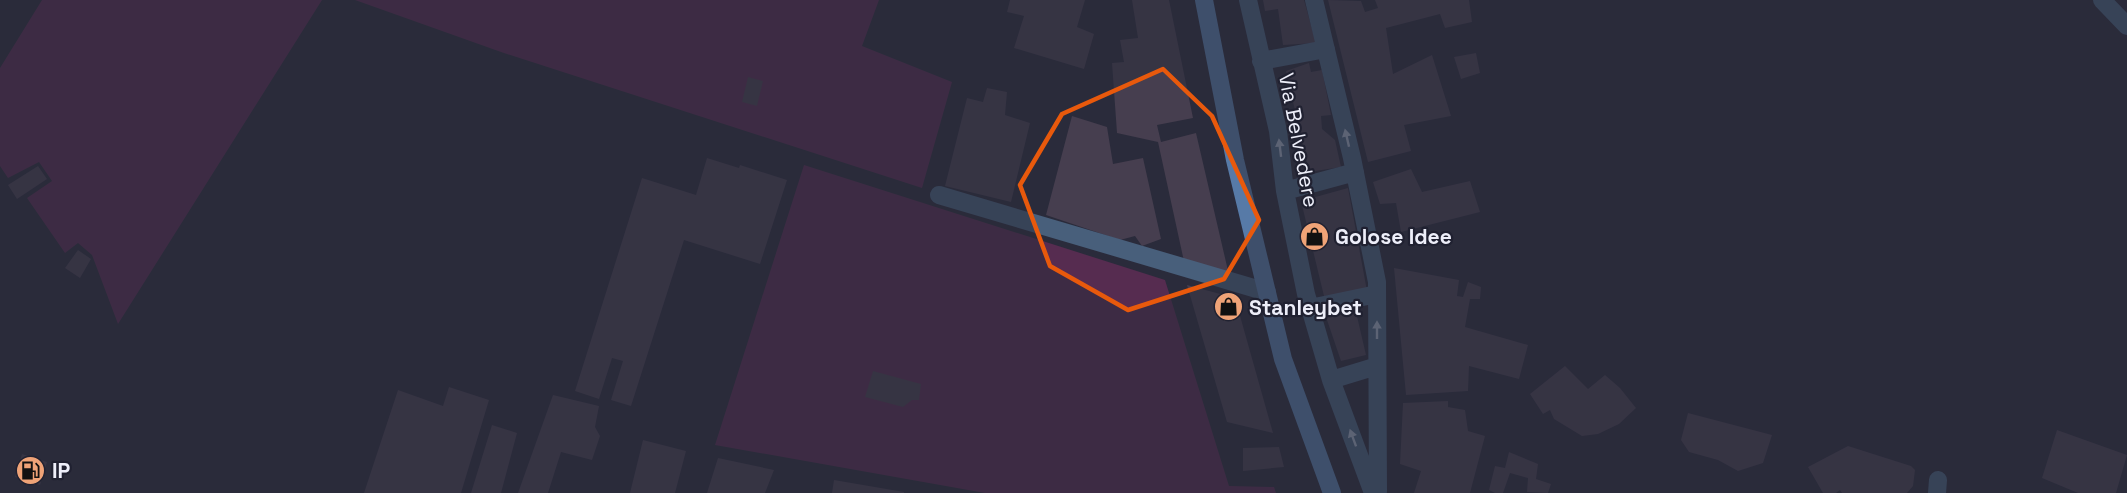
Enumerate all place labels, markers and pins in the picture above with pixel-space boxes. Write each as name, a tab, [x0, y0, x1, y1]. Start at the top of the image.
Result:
shop icon: Golose Idee	[1298, 220, 1330, 252]
place label: Golose Idee	[1335, 223, 1452, 250]
shop icon: Stanleybet	[1212, 291, 1244, 323]
place label: Stanleybet	[1249, 294, 1362, 321]
fuel station icon: IP	[15, 454, 47, 486]
place label: IP	[52, 457, 71, 484]

